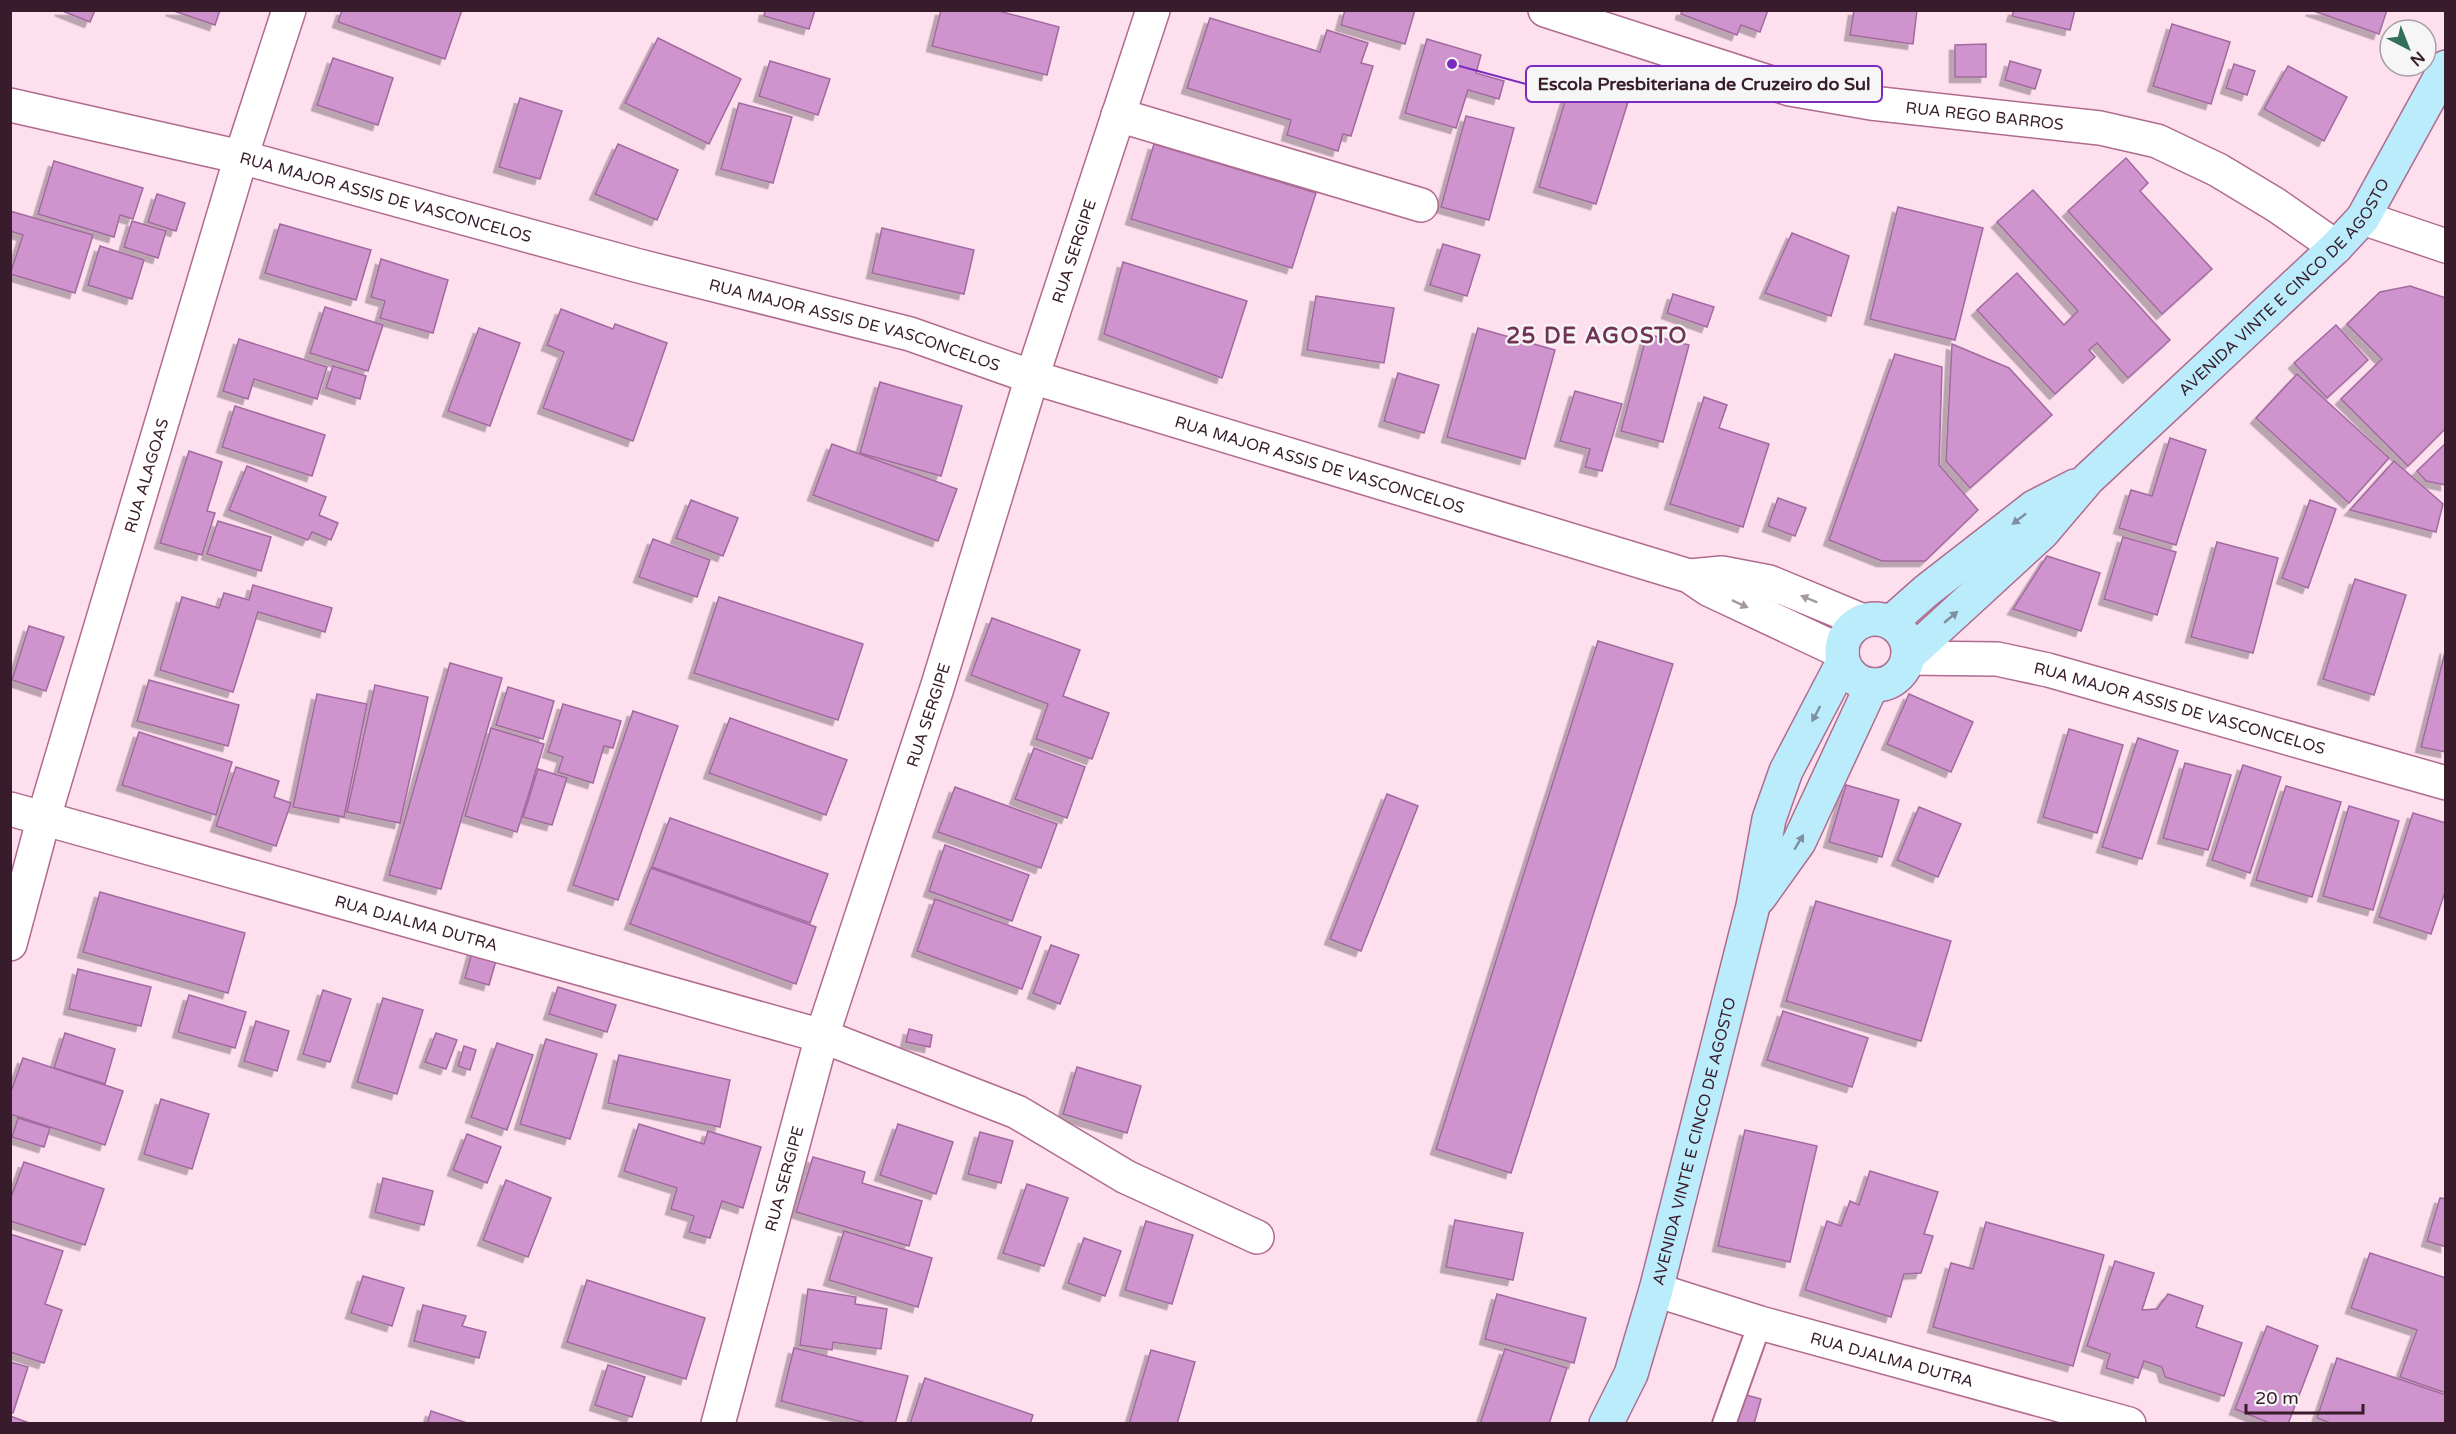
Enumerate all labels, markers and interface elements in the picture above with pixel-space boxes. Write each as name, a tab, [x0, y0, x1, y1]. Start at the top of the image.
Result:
north arrow	[2378, 18, 2438, 78]
text: N	[2406, 47, 2429, 70]
callout: Escola Presbiteriana de Cruzeiro do Sul	[1526, 66, 1882, 102]
text: Escola Presbiteriana de Cruzeiro do Sul	[1538, 73, 1870, 95]
street label: RUA REGO BARROS	[1905, 98, 2065, 135]
street label: RUA MAJOR ASSIS DE VASCONCELOS	[237, 148, 534, 247]
street label: AVENIDA VINTE E CINCO DE AGOSTO	[2175, 175, 2394, 400]
street label: RUA SERGIPE	[1048, 197, 1101, 306]
street label: RUA MAJOR ASSIS DE VASCONCELOS	[707, 275, 1003, 376]
district label: 25 DE AGOSTO	[1506, 323, 1688, 349]
street label: RUA MAJOR ASSIS DE VASCONCELOS	[1172, 412, 1467, 519]
street label: RUA ALAGOAS	[120, 416, 174, 535]
one-way arrow	[2011, 512, 2027, 525]
one-way arrow	[1799, 594, 1817, 604]
one-way arrow	[1732, 599, 1749, 608]
one-way arrow	[1943, 611, 1959, 624]
street label: RUA MAJOR ASSIS DE VASCONCELOS	[2032, 658, 2327, 759]
street label: RUA SERGIPE	[903, 660, 955, 770]
one-way arrow	[1811, 706, 1821, 723]
one-way arrow	[1793, 833, 1804, 850]
street label: RUA DJALMA DUTRA	[332, 891, 500, 956]
street label: AVENIDA VINTE E CINCO DE AGOSTO	[1649, 995, 1741, 1288]
street label: RUA SERGIPE	[761, 1124, 808, 1234]
street label: RUA DJALMA DUTRA	[1808, 1328, 1976, 1392]
scale bar	[2246, 1377, 2363, 1415]
text: 20 m	[2255, 1387, 2299, 1409]

